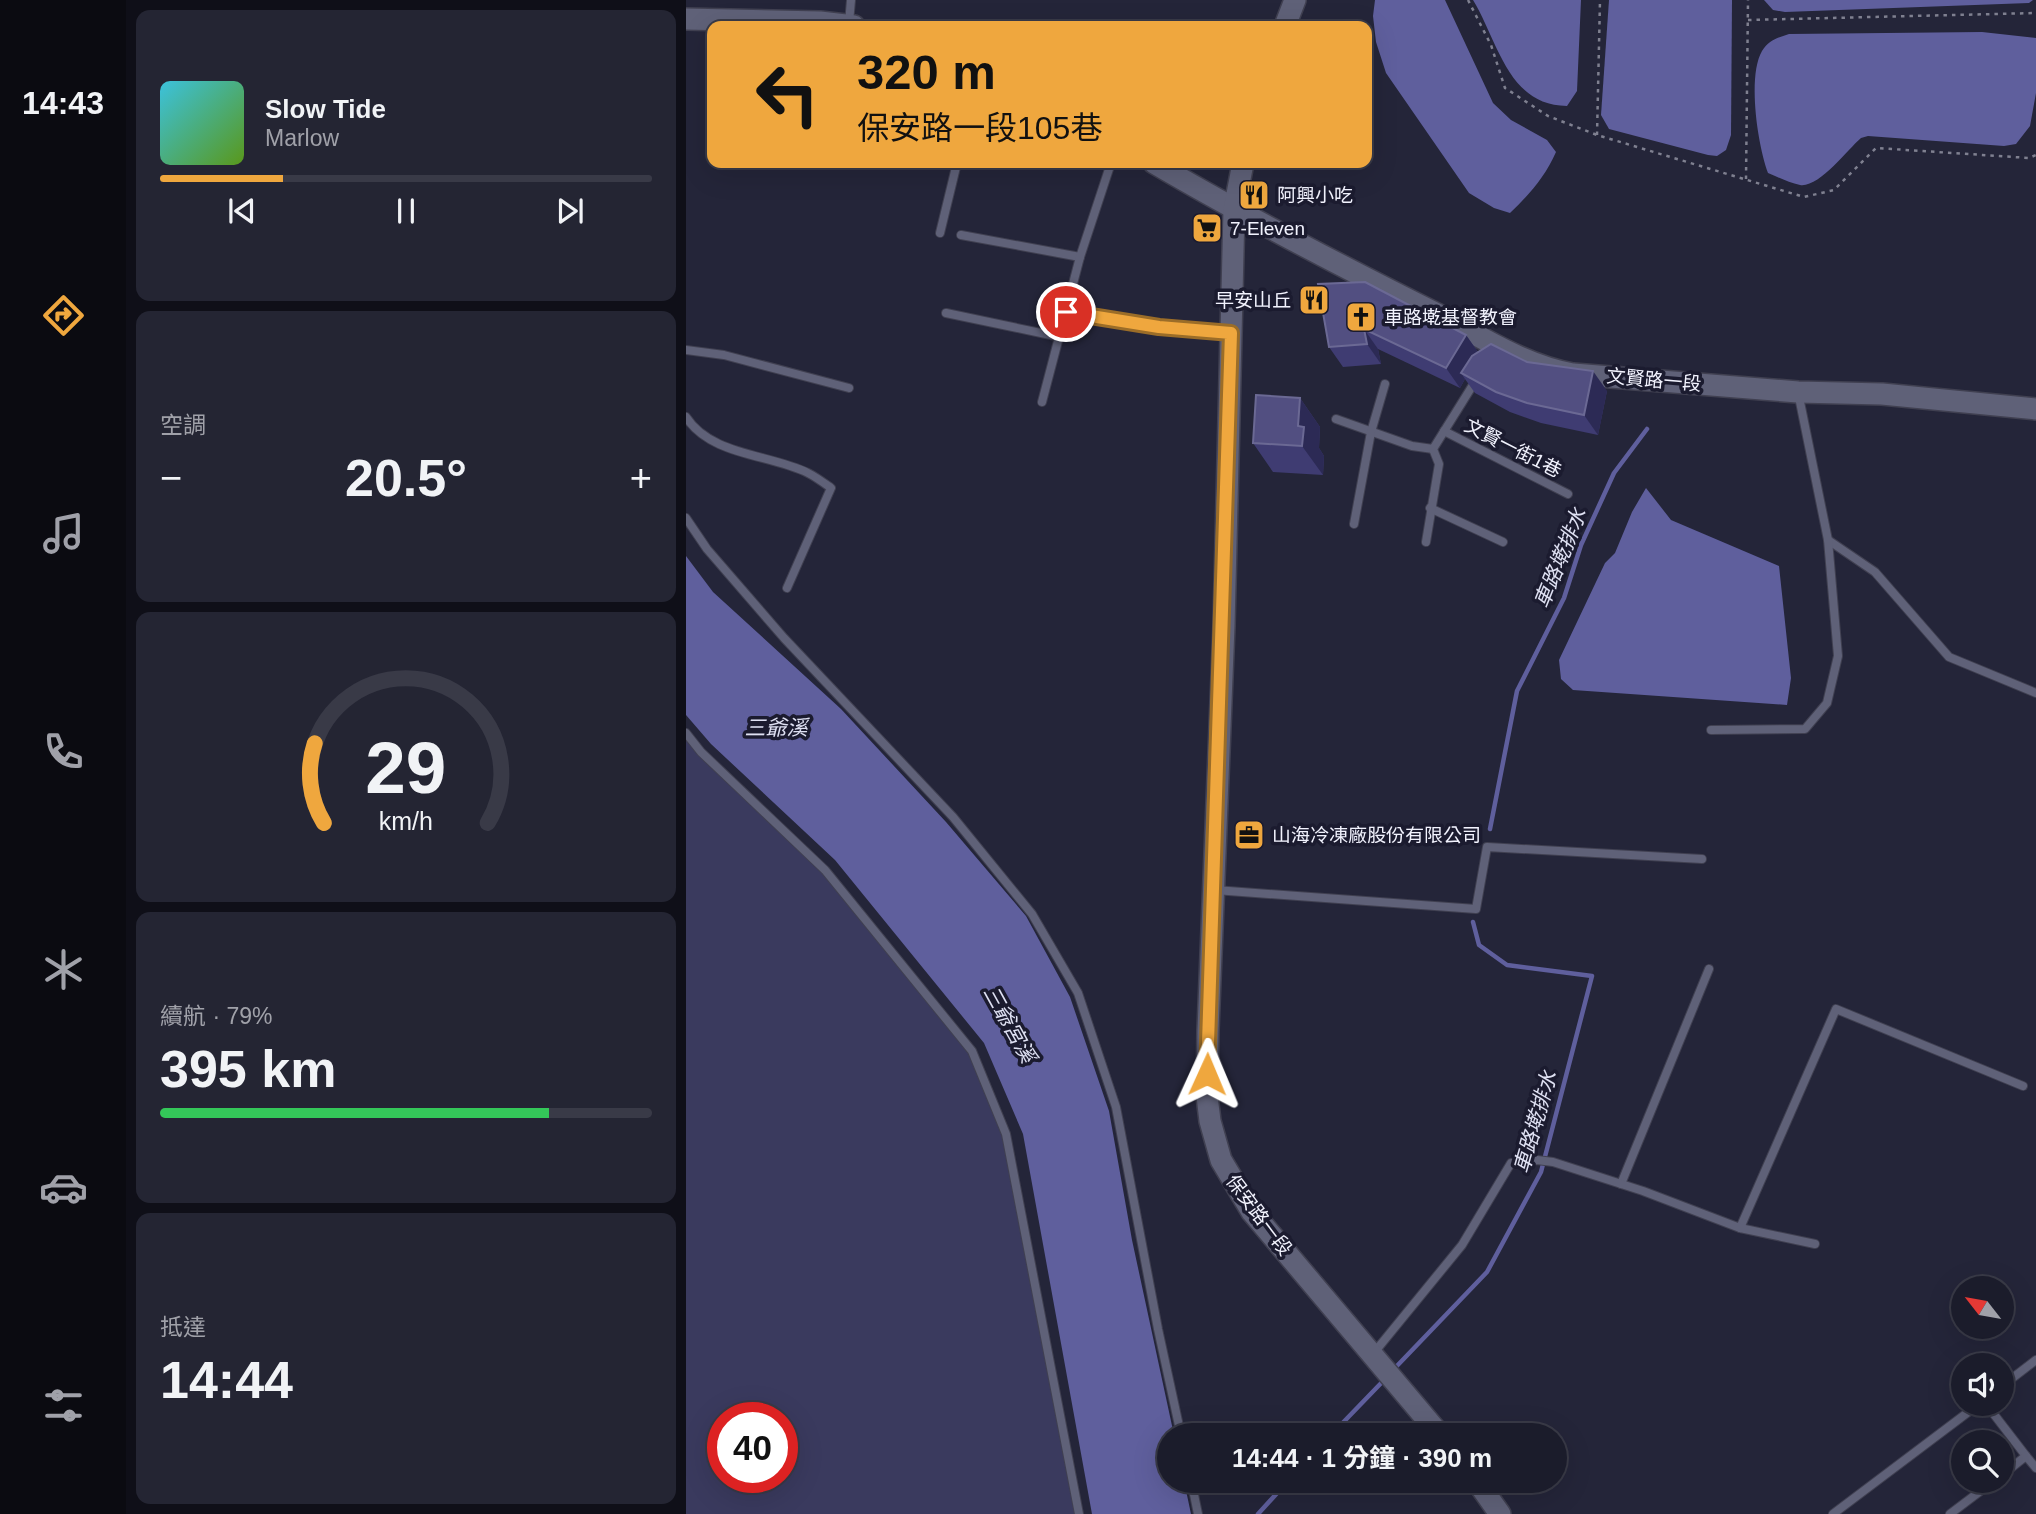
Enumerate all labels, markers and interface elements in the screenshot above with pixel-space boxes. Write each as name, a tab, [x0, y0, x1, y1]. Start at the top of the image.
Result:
text: 320 m	[857, 45, 996, 99]
icon: left	[742, 49, 833, 140]
text: 14:43	[22, 85, 104, 121]
text: Slow Tide	[265, 94, 386, 124]
text: 保安路一段105巷	[857, 110, 1102, 146]
text: Marlow	[265, 125, 339, 151]
restaurant icon: 阿興小吃	[1237, 178, 1271, 212]
place label: 阿興小吃	[1277, 185, 1353, 206]
icon: previous	[223, 192, 261, 230]
icon: pause	[387, 192, 425, 230]
icon: next	[551, 192, 589, 230]
supermarket icon: 7-Eleven	[1190, 211, 1224, 245]
place label: 7-Eleven	[1230, 218, 1305, 239]
pin	[1036, 282, 1096, 342]
restaurant icon: 早安山丘	[1297, 283, 1331, 317]
place label: 早安山丘	[1215, 290, 1291, 311]
icon: directions	[39, 291, 88, 340]
icon: arrive	[1047, 293, 1085, 331]
church icon: 車路墘基督教會	[1344, 300, 1378, 334]
place label: 車路墘基督教會	[1384, 307, 1517, 328]
street label: 文賢路一段	[1606, 365, 1702, 395]
text: 空調	[160, 412, 206, 438]
street label: 文賢一街1巷	[1461, 415, 1565, 481]
text: 20.5°	[345, 449, 467, 507]
text: −	[160, 457, 182, 499]
text: +	[630, 457, 652, 499]
water label: 車路墘排水	[1530, 504, 1591, 611]
icon: music	[39, 509, 88, 558]
water label: 三爺溪	[745, 716, 810, 739]
icon: phone	[39, 727, 88, 776]
text: 29	[366, 727, 446, 808]
text: km/h	[379, 807, 433, 835]
office icon: 山海冷凍廠股份有限公司	[1232, 818, 1266, 852]
place label: 山海冷凍廠股份有限公司	[1272, 825, 1481, 846]
icon: climate	[39, 945, 88, 994]
water label: 三爺宮溪	[980, 982, 1042, 1069]
text: 續航 · 79%	[160, 1003, 272, 1029]
position arrow	[1170, 1037, 1244, 1111]
text: 395 km	[160, 1040, 336, 1098]
water label: 車路墘排水	[1509, 1067, 1561, 1176]
icon: car	[39, 1163, 88, 1212]
street label: 保安路一段	[1222, 1171, 1296, 1259]
north arrow	[1951, 1276, 2014, 1339]
map controls	[1951, 1276, 2014, 1493]
text: 抵達	[160, 1314, 206, 1340]
text: 14:44	[160, 1351, 293, 1409]
button: sound	[1951, 1353, 2014, 1416]
icon: filters	[39, 1381, 88, 1430]
speed limit sign: 40	[707, 1402, 798, 1493]
button: search	[1951, 1430, 2014, 1493]
text: 14:44 · 1 分鐘 · 390 m	[1232, 1443, 1492, 1473]

